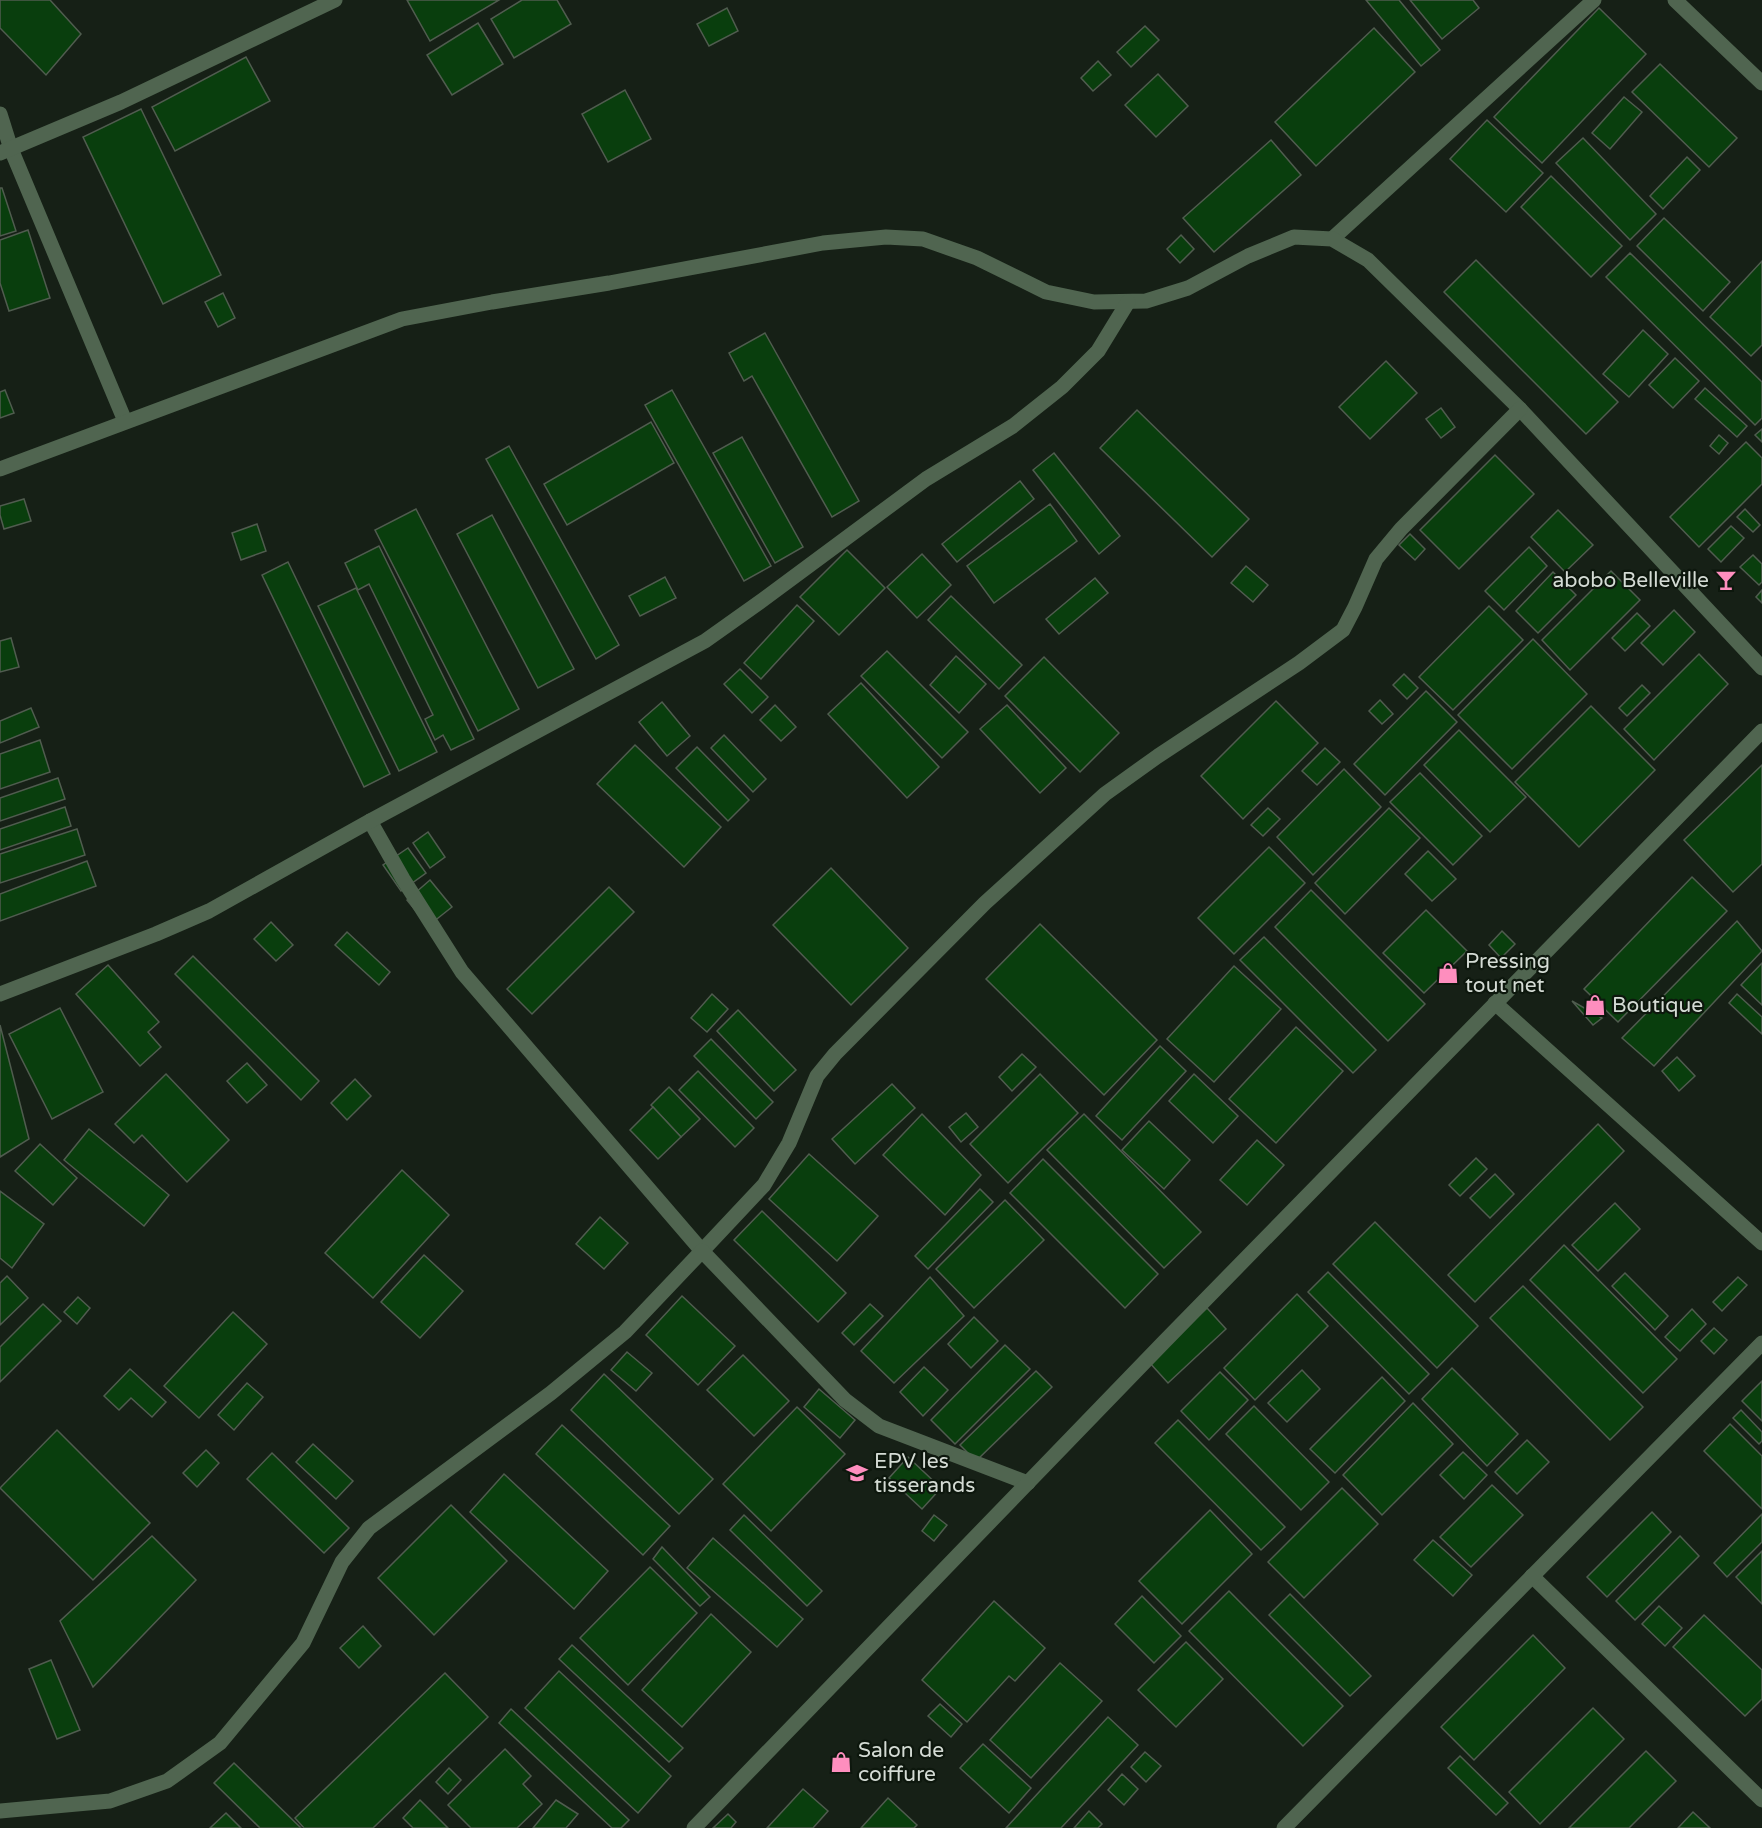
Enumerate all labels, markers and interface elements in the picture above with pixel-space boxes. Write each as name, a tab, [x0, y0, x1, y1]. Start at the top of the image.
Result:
place label: abobo Belleville	[1552, 568, 1709, 593]
bar icon: abobo Belleville	[1714, 568, 1738, 592]
place label: Pressing tout net	[1465, 949, 1550, 998]
shop icon: Pressing tout net	[1436, 961, 1460, 985]
shop icon: Boutique	[1583, 993, 1607, 1017]
place label: Boutique	[1612, 993, 1703, 1018]
place label: EPV les tisserands	[874, 1449, 975, 1498]
school or university icon: EPV les tisserands	[845, 1461, 869, 1485]
place label: Salon de coiffure	[858, 1738, 944, 1787]
shop icon: Salon de coiffure	[829, 1750, 853, 1774]

